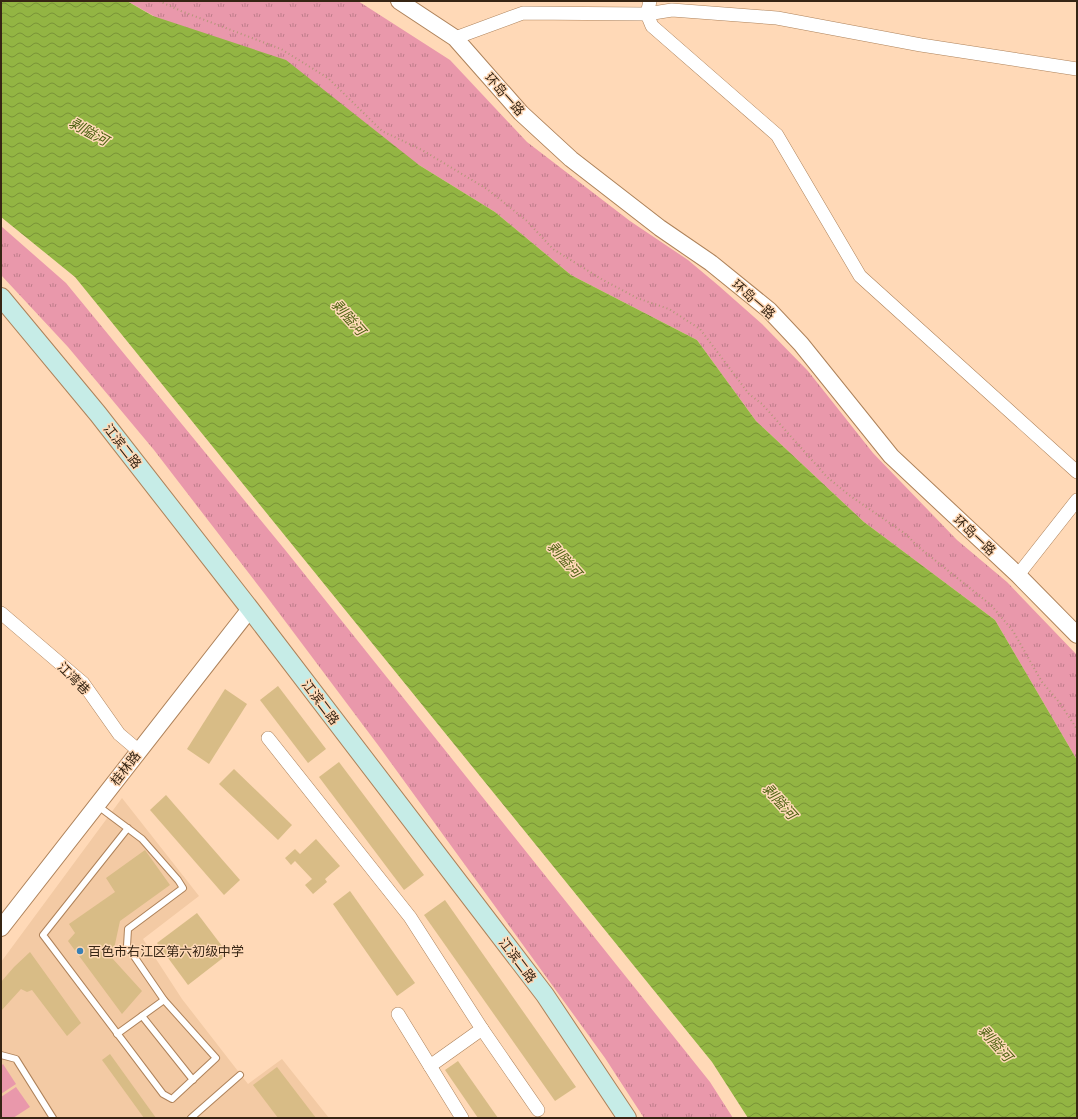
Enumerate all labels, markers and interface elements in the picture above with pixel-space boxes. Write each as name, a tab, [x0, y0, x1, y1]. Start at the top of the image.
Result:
street label: 环岛一路	[482, 69, 528, 119]
water label: 剥隘河	[67, 113, 114, 150]
street label: 环岛一路	[729, 276, 779, 322]
water label: 剥隘河	[329, 296, 371, 341]
street label: 江滨二路	[101, 421, 145, 471]
street label: 环岛一路	[951, 511, 999, 559]
water label: 剥隘河	[545, 538, 587, 583]
street label: 江湾巷	[55, 659, 93, 697]
street label: 江滨二路	[299, 676, 343, 728]
street label: 桂林路	[107, 748, 143, 788]
water label: 剥隘河	[760, 780, 802, 825]
street label: 江滨二路	[496, 934, 540, 986]
place label: 百色市右江区第六初级中学	[88, 943, 244, 959]
marker: 百色市右江区第六初级中学	[75, 946, 85, 956]
water label: 剥隘河	[976, 1022, 1018, 1067]

